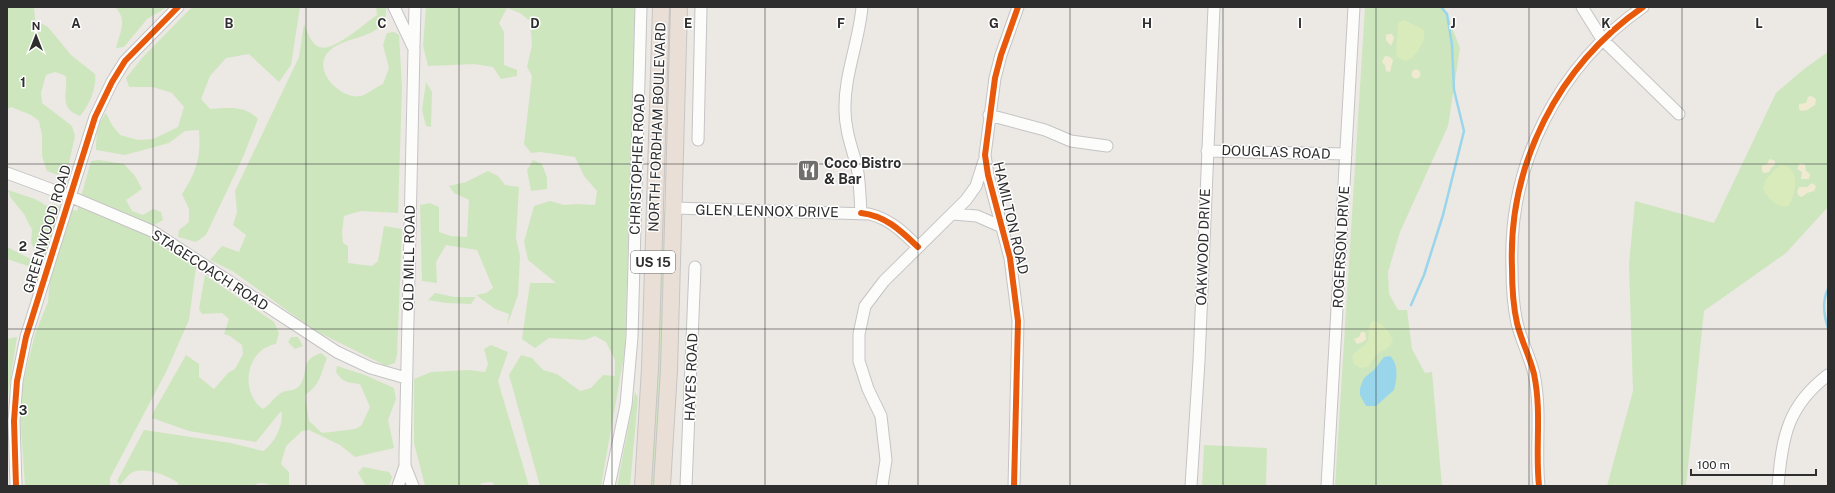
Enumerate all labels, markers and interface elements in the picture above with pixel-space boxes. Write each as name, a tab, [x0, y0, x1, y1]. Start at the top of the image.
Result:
north arrow	[16, 16, 56, 56]
text: A	[71, 16, 81, 31]
text: B	[225, 16, 234, 31]
text: C	[377, 16, 387, 31]
text: D	[530, 16, 540, 31]
text: E	[684, 16, 692, 31]
text: F	[837, 16, 845, 31]
text: G	[989, 16, 999, 31]
text: H	[1142, 16, 1152, 31]
text: I	[1298, 16, 1302, 31]
text: J	[1450, 16, 1456, 31]
text: K	[1601, 16, 1611, 31]
text: L	[1755, 16, 1763, 31]
text: N	[32, 20, 40, 32]
street label: NORTH FORDHAM BOULEVARD	[645, 22, 669, 232]
text: 1	[20, 75, 26, 90]
street label: CHRISTOPHER ROAD	[627, 93, 647, 235]
street label: DOUGLAS ROAD	[1221, 142, 1331, 162]
place label: Coco Bistro & Bar	[824, 155, 901, 187]
restaurant icon: Coco Bistro & Bar	[796, 158, 822, 184]
street label: HAMILTON ROAD	[990, 160, 1032, 276]
street label: GREENWOOD ROAD	[20, 163, 74, 295]
street label: ROGERSON DRIVE	[1330, 185, 1352, 309]
street label: OAKWOOD DRIVE	[1193, 188, 1213, 306]
street label: GLEN LENNOX DRIVE	[695, 202, 839, 220]
street label: OLD MILL ROAD	[400, 205, 418, 311]
street label: STAGECOACH ROAD	[149, 226, 271, 314]
text: 2	[19, 239, 27, 254]
road number: US 15	[631, 251, 675, 273]
street label: HAYES ROAD	[681, 333, 701, 421]
text: 3	[19, 403, 28, 418]
scale bar	[1691, 451, 1816, 477]
text: 100 m	[1697, 458, 1730, 472]

